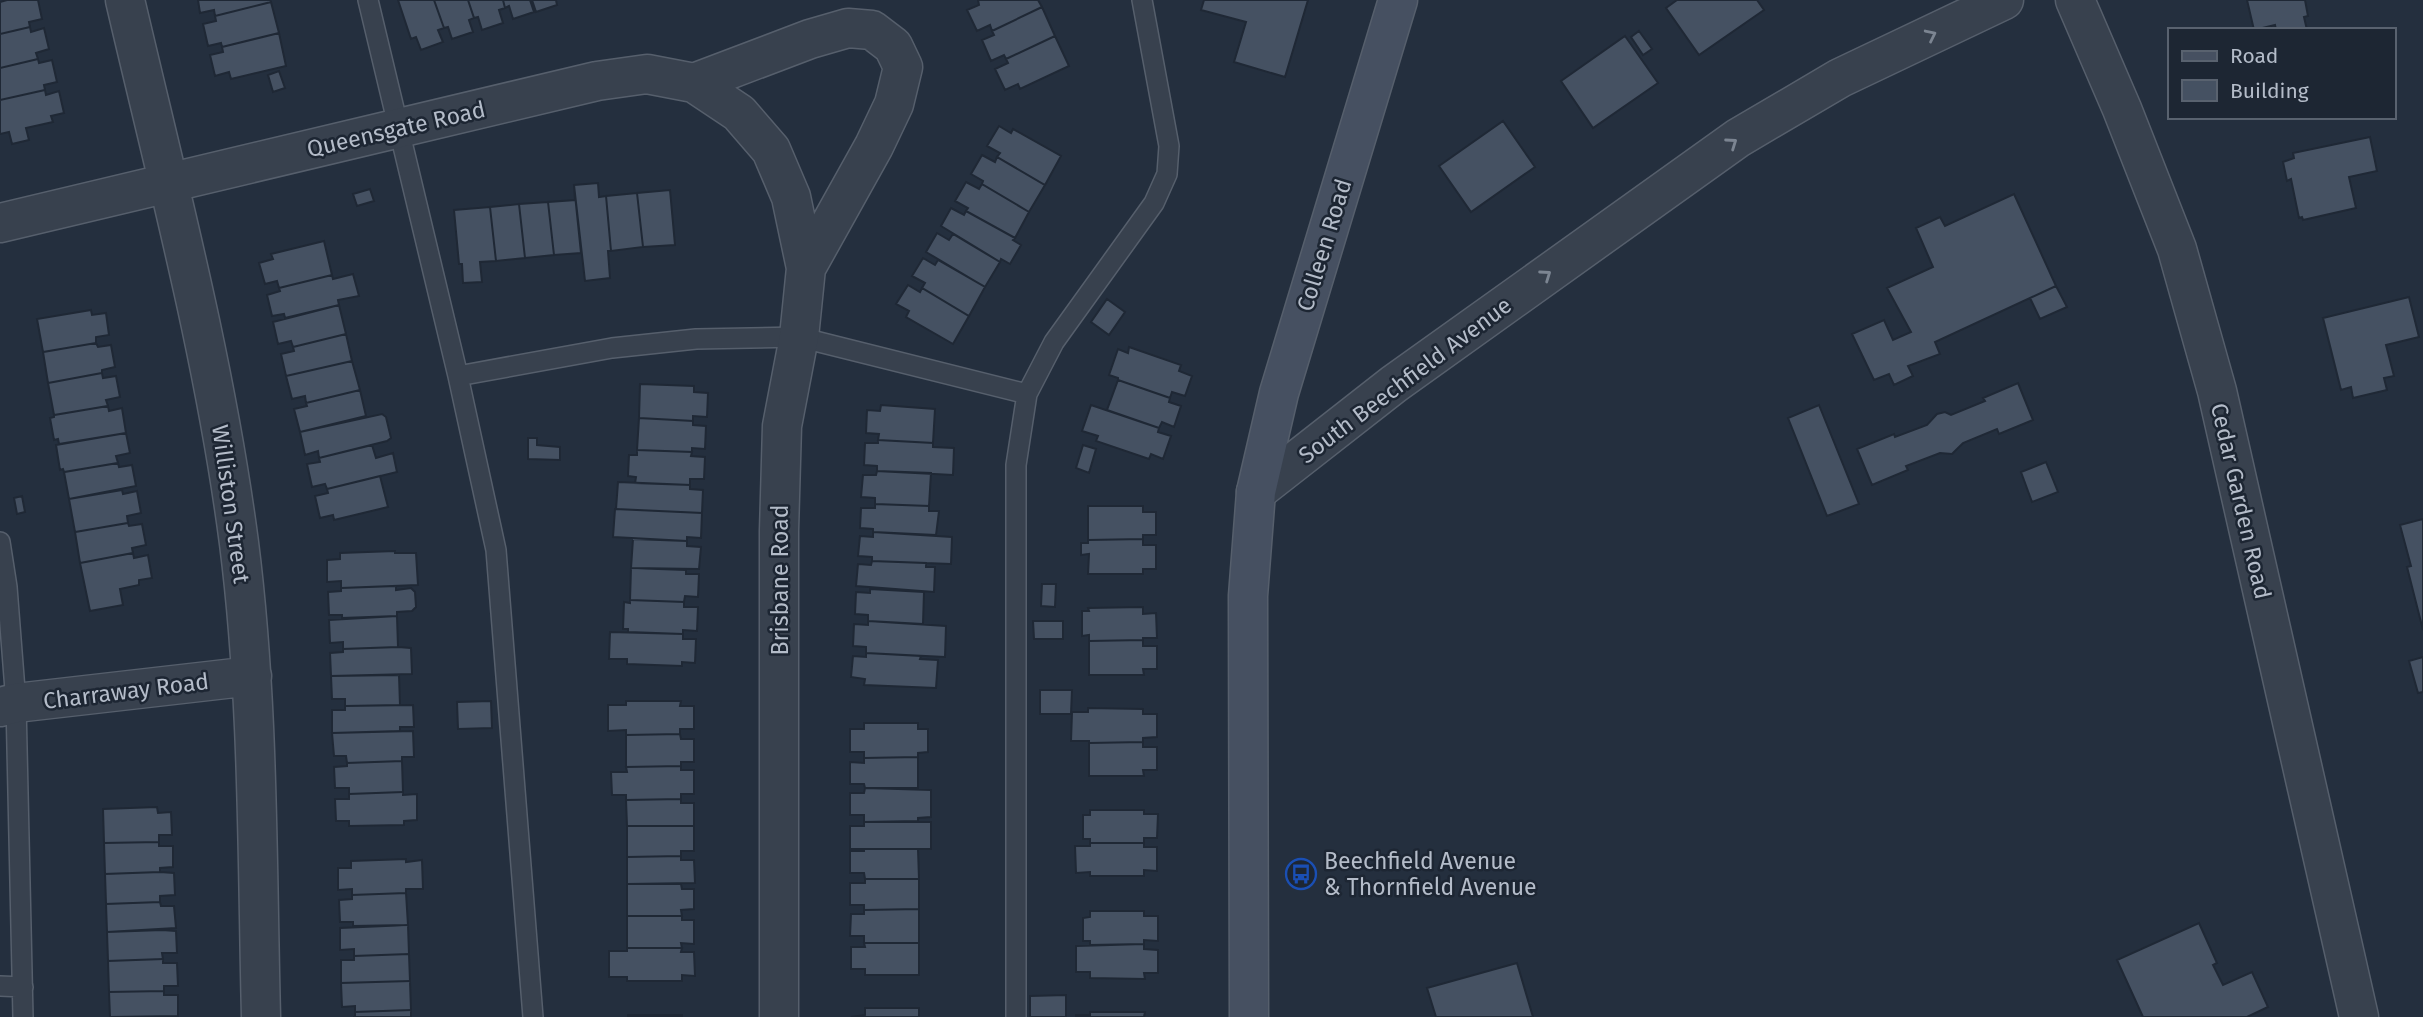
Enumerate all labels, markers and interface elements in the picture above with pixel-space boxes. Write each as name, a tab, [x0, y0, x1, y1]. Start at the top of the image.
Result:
legend	[2168, 28, 2395, 119]
one-way arrow	[1924, 29, 1936, 43]
text: Road	[2230, 43, 2278, 69]
text: Building	[2230, 78, 2309, 104]
street label: Queensgate Road	[304, 95, 488, 163]
one-way arrow	[1724, 139, 1737, 151]
street label: Colleen Road	[1291, 175, 1357, 315]
one-way arrow	[1538, 271, 1551, 283]
street label: South Beechfield Avenue	[1293, 291, 1517, 469]
street label: Cedar Garden Road	[2205, 400, 2277, 602]
street label: Williston Street	[206, 423, 256, 586]
street label: Brisbane Road	[766, 504, 794, 656]
street label: Charraway Road	[42, 667, 210, 715]
place label: Beechfield Avenue & Thornfield Avenue	[1324, 847, 1537, 901]
bus stop icon: Beechfield Avenue & Thornfield Avenue	[1284, 857, 1318, 891]

